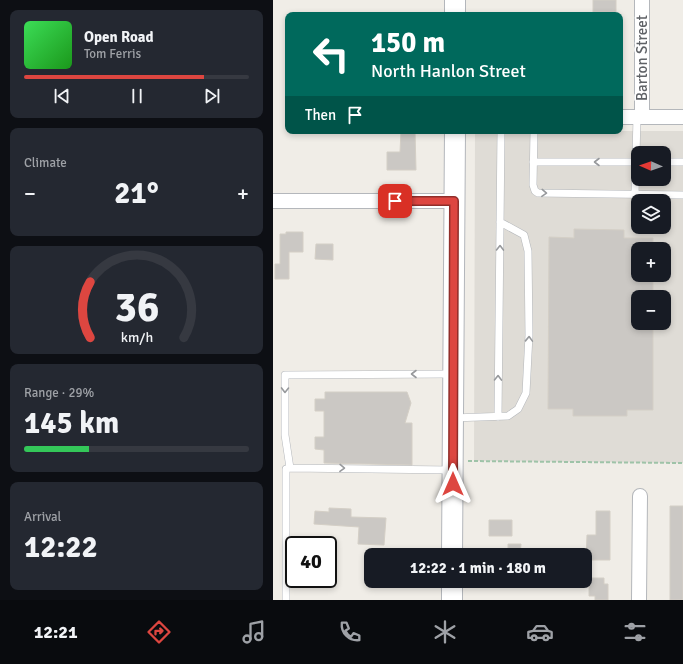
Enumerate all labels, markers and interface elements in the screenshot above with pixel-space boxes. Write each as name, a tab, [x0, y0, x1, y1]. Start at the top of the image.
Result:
street label: Barton Street	[633, 15, 651, 101]
text: 150 m	[371, 26, 445, 60]
text: Open Road	[84, 28, 154, 46]
icon: left	[305, 28, 357, 80]
text: Tom Ferris	[84, 46, 141, 62]
text: North Hanlon Street	[371, 60, 526, 82]
icon: previous	[51, 85, 73, 107]
icon: pause	[126, 85, 148, 107]
icon: next	[201, 85, 223, 107]
icon: arrive	[344, 104, 366, 126]
text: Then	[305, 106, 336, 124]
north arrow	[631, 146, 671, 186]
map controls	[631, 146, 671, 330]
text: Climate	[24, 155, 67, 171]
one-way arrow	[594, 158, 600, 166]
text: 21°	[114, 175, 159, 212]
text: −	[24, 180, 36, 207]
text: +	[237, 180, 249, 207]
pin	[378, 184, 412, 218]
one-way arrow	[541, 188, 547, 197]
icon: arrive	[384, 190, 406, 212]
button: layers	[631, 194, 671, 234]
button: +	[631, 242, 671, 282]
one-way arrow	[496, 245, 504, 251]
text: 36	[114, 282, 159, 333]
button: −	[631, 290, 671, 330]
text: km/h	[120, 329, 153, 346]
one-way arrow	[524, 336, 533, 342]
one-way arrow	[411, 370, 417, 378]
one-way arrow	[494, 375, 502, 381]
text: Range · 29%	[24, 385, 94, 401]
one-way arrow	[281, 387, 289, 393]
text: 145 km	[24, 405, 119, 442]
position arrow	[432, 463, 474, 505]
one-way arrow	[339, 464, 345, 472]
text: Arrival	[24, 509, 61, 525]
text: 12:22	[24, 529, 98, 566]
speed limit sign: 40	[285, 536, 337, 588]
text: 12:22 · 1 min · 180 m	[410, 559, 546, 577]
icon: directions	[145, 618, 173, 646]
icon: music	[240, 618, 268, 646]
icon: phone	[336, 618, 364, 646]
icon: climate	[431, 618, 459, 646]
icon: car	[526, 618, 554, 646]
icon: filters	[621, 618, 649, 646]
text: 12:21	[34, 621, 78, 643]

